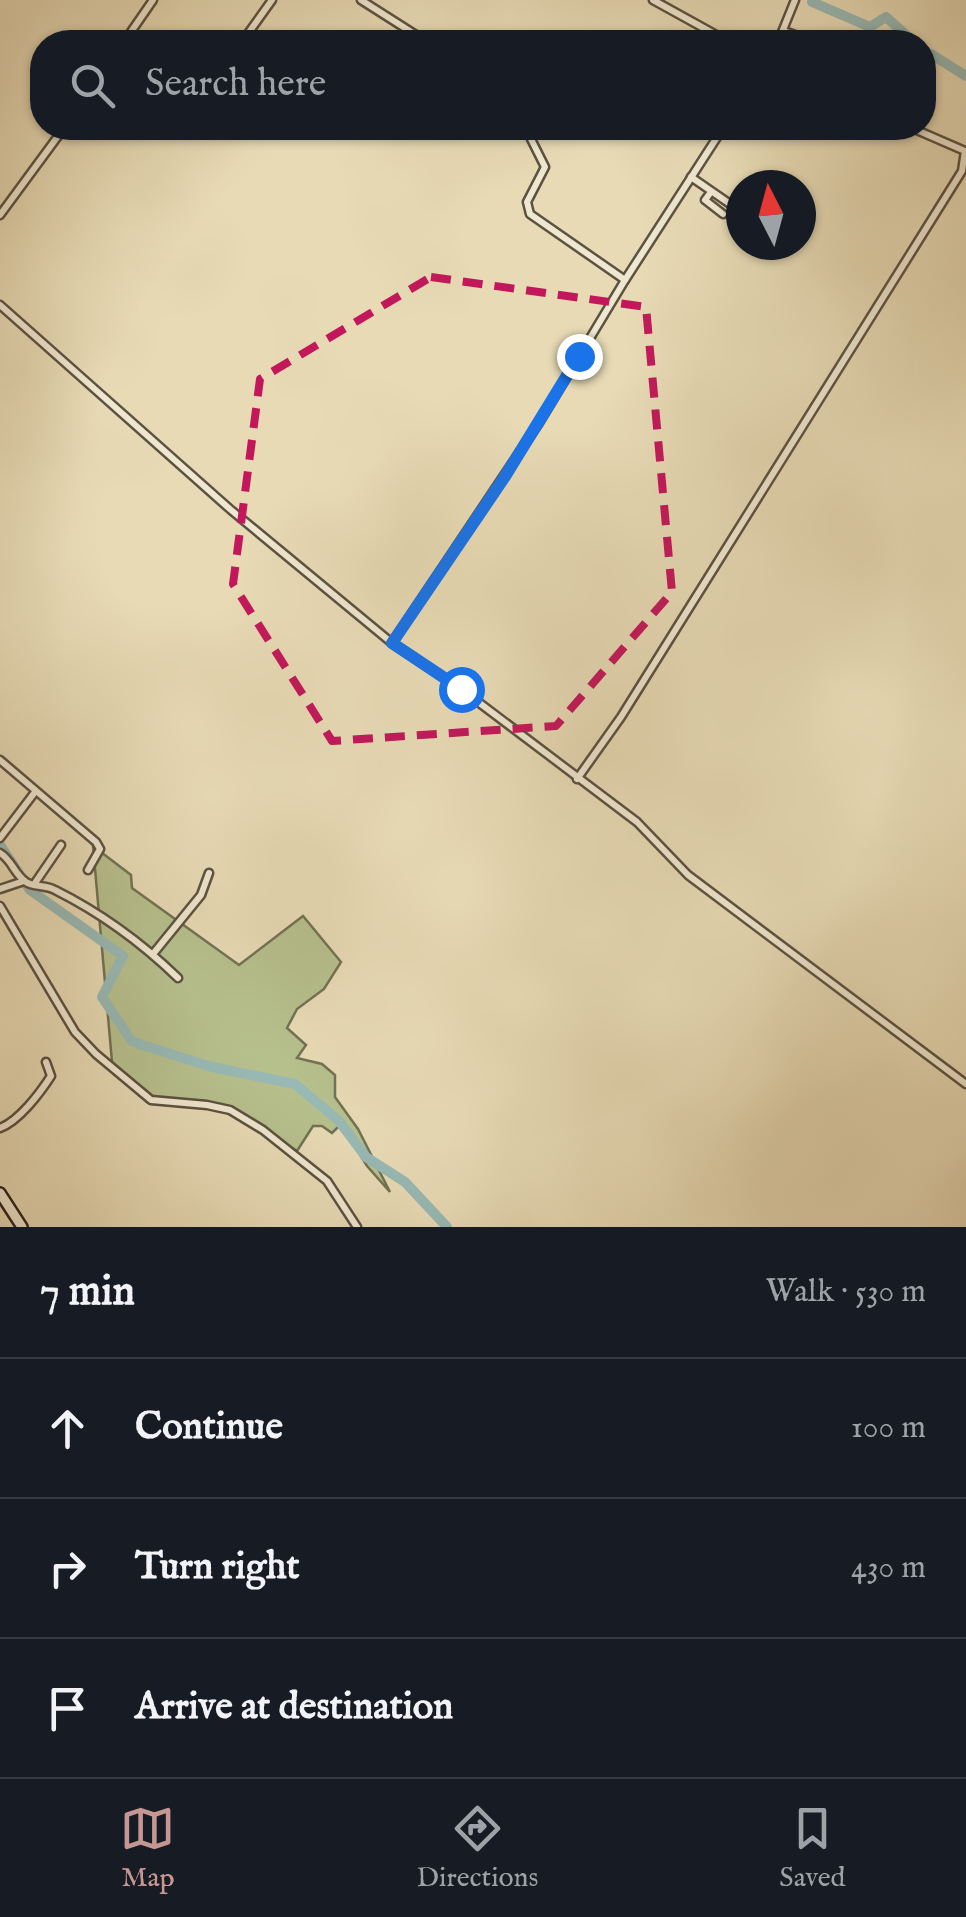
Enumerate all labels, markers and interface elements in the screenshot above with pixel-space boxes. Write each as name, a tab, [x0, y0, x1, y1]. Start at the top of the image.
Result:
search box	[30, 30, 936, 140]
icon: search	[65, 58, 120, 113]
text: Search here	[145, 61, 326, 109]
north arrow	[726, 170, 816, 260]
route end	[557, 334, 603, 380]
route start	[439, 667, 485, 713]
text: 7 min	[40, 1266, 135, 1319]
text: Walk · 530 m	[766, 1272, 926, 1313]
icon: ahead	[40, 1401, 95, 1456]
text: Continue	[135, 1404, 283, 1452]
text: 100 m	[851, 1408, 926, 1449]
icon: right	[40, 1541, 95, 1596]
text: Turn right	[135, 1544, 299, 1592]
text: 430 m	[851, 1548, 926, 1589]
icon: arrive	[40, 1681, 95, 1736]
text: Arrive at destination	[135, 1684, 453, 1732]
tab: Map	[120, 1801, 175, 1896]
tab: Directions	[416, 1801, 538, 1896]
tab: Saved	[779, 1801, 846, 1896]

